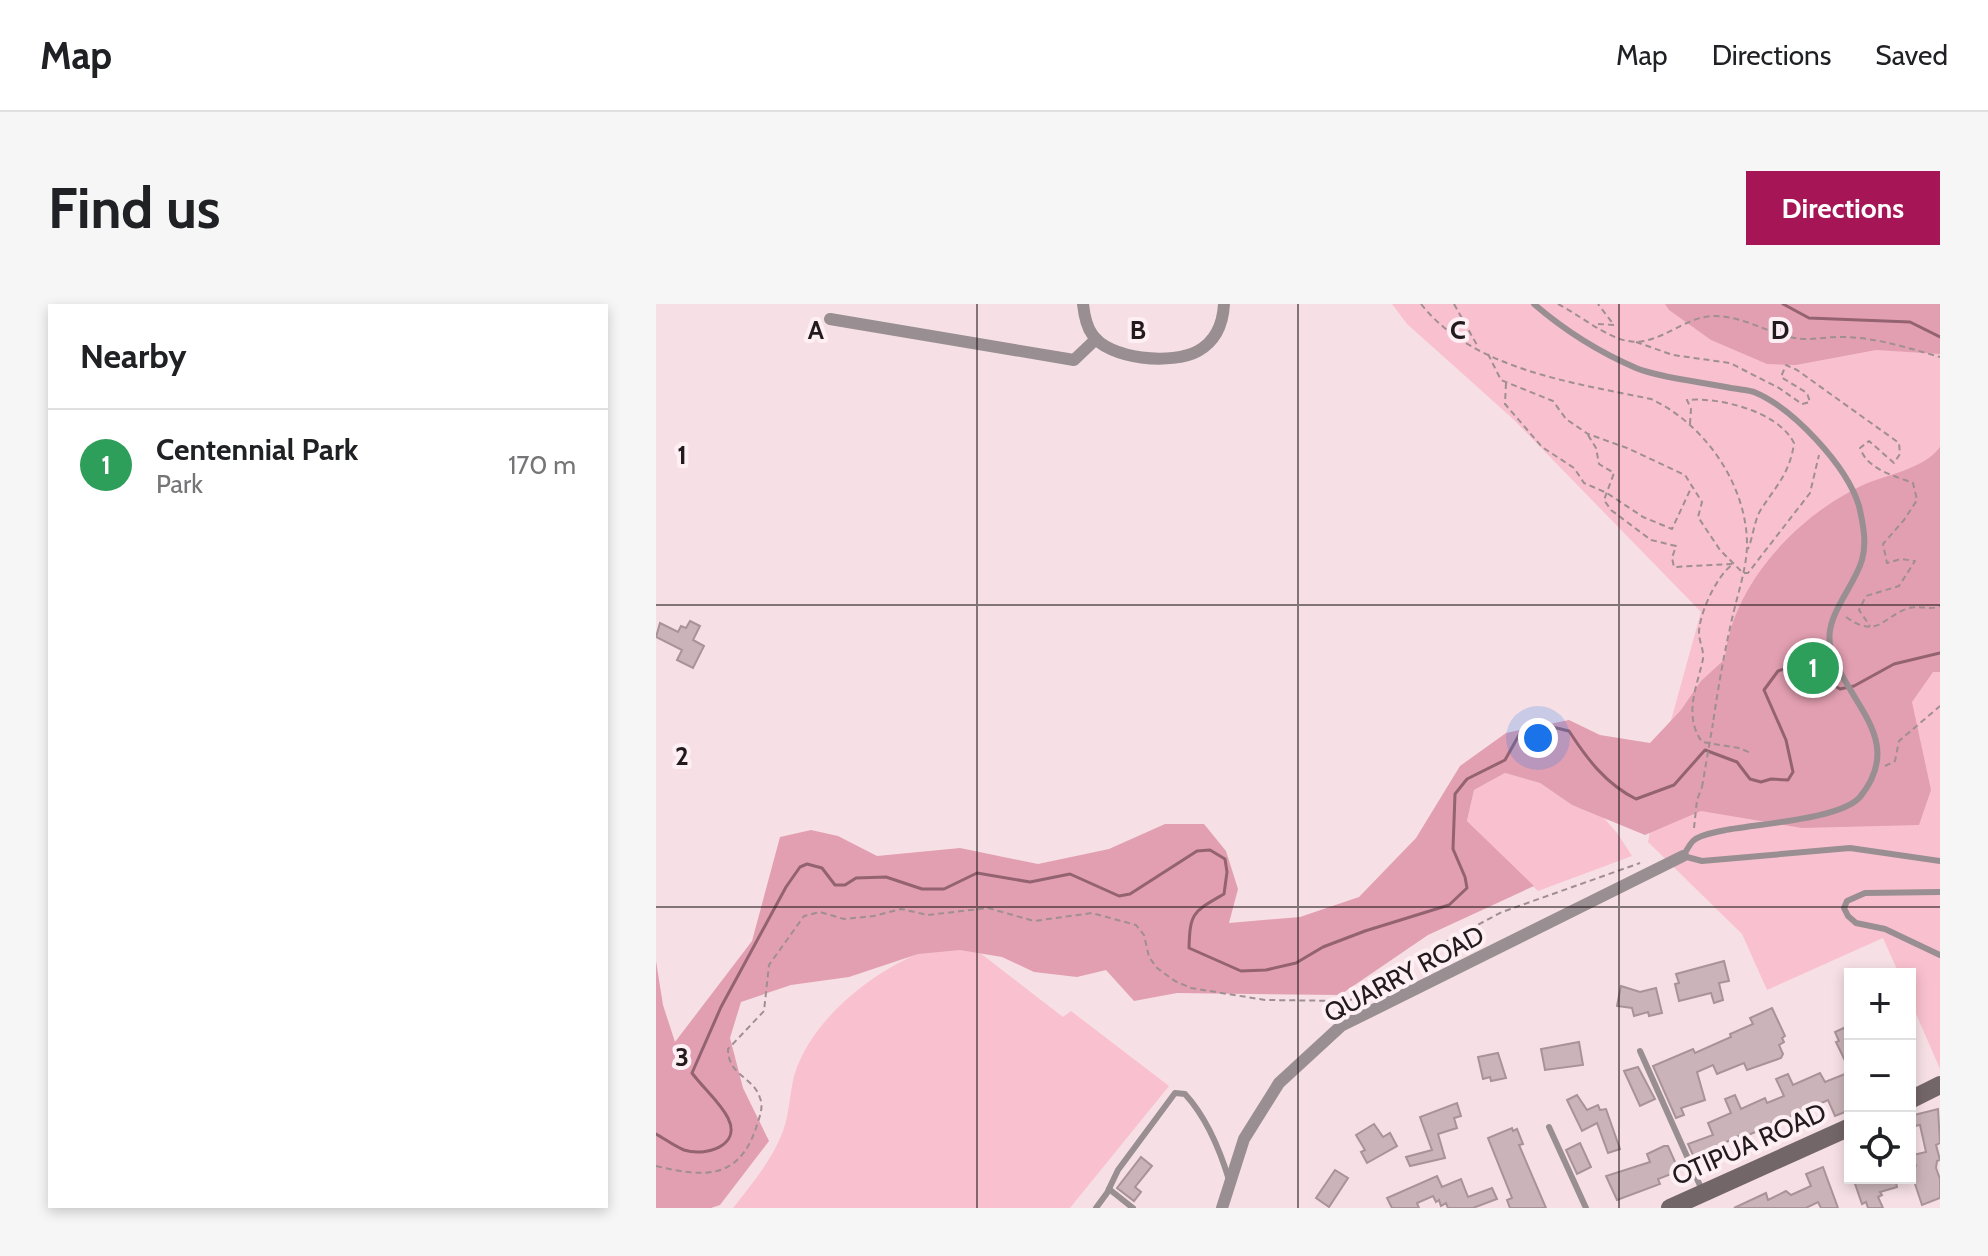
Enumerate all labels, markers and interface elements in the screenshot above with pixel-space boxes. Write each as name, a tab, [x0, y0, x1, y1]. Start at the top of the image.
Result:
text: Map	[40, 32, 112, 79]
text: Map	[1616, 38, 1668, 72]
text: Directions	[1712, 38, 1831, 72]
text: Saved	[1875, 38, 1948, 72]
button: Directions	[1746, 171, 1940, 245]
text: Find us	[48, 174, 221, 242]
text: A	[808, 314, 825, 346]
text: B	[1130, 314, 1146, 346]
text: C	[1450, 314, 1466, 346]
text: D	[1771, 314, 1789, 346]
text: Nearby	[80, 335, 187, 377]
text: Centennial Park	[156, 431, 358, 468]
text: 1	[677, 439, 687, 471]
text: 1	[101, 449, 111, 481]
text: 170 m	[508, 449, 576, 481]
text: Park	[156, 468, 203, 500]
pin: 1	[1787, 638, 1839, 698]
your location	[1518, 718, 1558, 758]
text: 2	[675, 740, 689, 772]
street label: QUARRY ROAD	[1319, 918, 1489, 1030]
map controls	[1844, 968, 1916, 1184]
button: +	[1844, 968, 1916, 1040]
button: −	[1844, 1040, 1916, 1112]
text: 3	[675, 1041, 689, 1073]
street label: OTIPUA ROAD	[1667, 1096, 1831, 1192]
button: locate	[1844, 1112, 1916, 1184]

